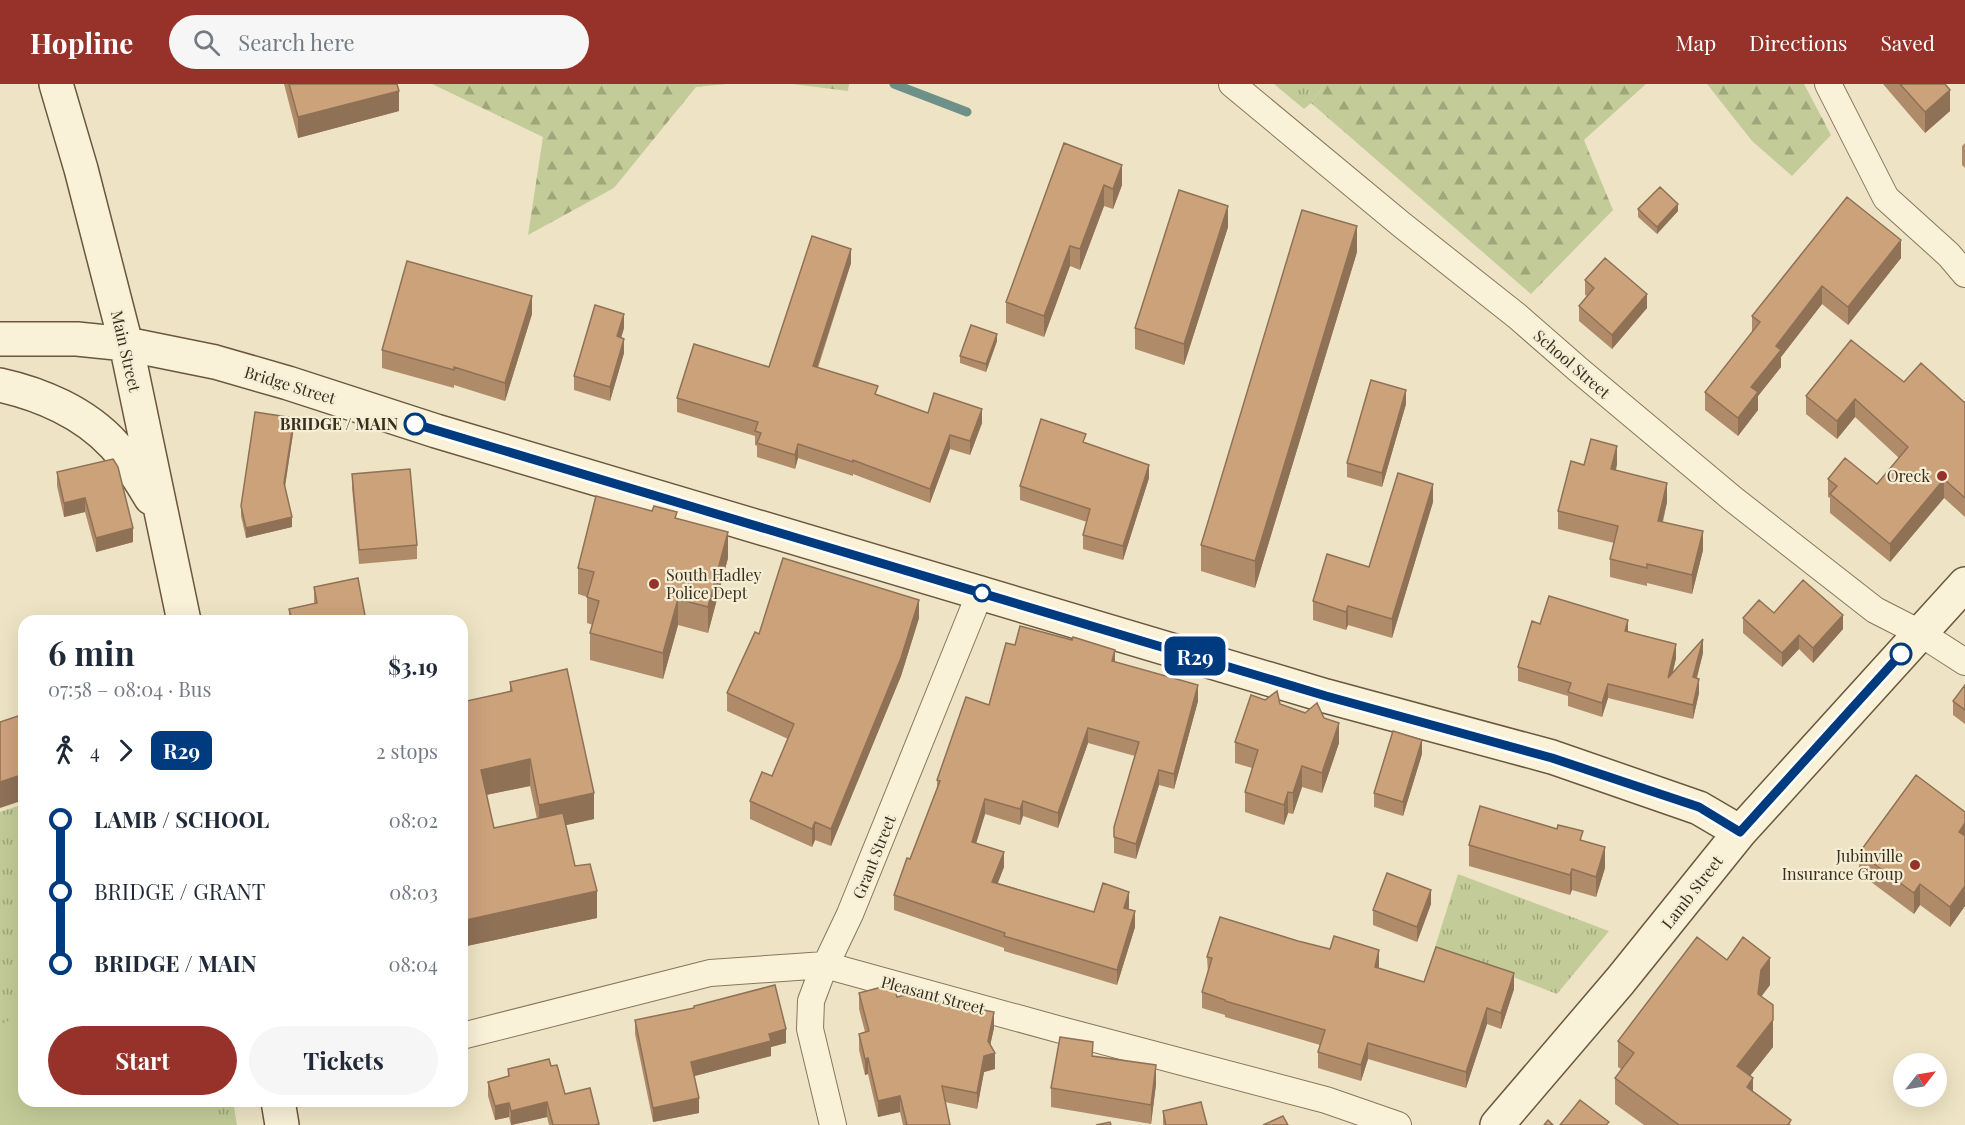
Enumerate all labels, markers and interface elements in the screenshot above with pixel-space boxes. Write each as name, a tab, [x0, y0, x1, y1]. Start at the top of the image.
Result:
search box	[169, 15, 589, 69]
text: Hopline	[30, 24, 133, 61]
icon: search	[190, 26, 223, 59]
text: Search here	[238, 27, 355, 57]
text: Map	[1675, 28, 1716, 56]
text: Directions	[1749, 28, 1847, 56]
text: Saved	[1880, 28, 1935, 56]
street label: Main Street	[107, 308, 146, 394]
street label: School Street	[1530, 325, 1615, 403]
street label: Bridge Street	[242, 361, 339, 408]
place label: BRIDGE / MAIN	[280, 413, 398, 434]
marker: BRIDGE / MAIN	[404, 413, 426, 435]
place label: Oreck	[1887, 465, 1930, 486]
marker: Oreck	[1935, 469, 1949, 483]
place label: South Hadley Police Dept	[666, 564, 761, 603]
marker: South Hadley Police Dept	[647, 577, 661, 591]
unlabelled marker	[973, 584, 991, 602]
text: 6 min	[48, 630, 135, 674]
line badge: R29	[1160, 636, 1230, 676]
text: R29	[1176, 642, 1214, 670]
unlabelled marker	[1890, 643, 1912, 665]
text: $3.19	[388, 651, 438, 681]
text: 07:58 – 08:04 · Bus	[48, 675, 211, 702]
icon: walk	[48, 734, 81, 767]
icon: forward	[109, 734, 142, 767]
text: R29	[163, 736, 200, 764]
text: 4	[90, 737, 100, 764]
text: 2 stops	[376, 737, 438, 764]
text: LAMB / SCHOOL	[94, 804, 269, 834]
text: 08:02	[389, 806, 438, 833]
street label: Grant Street	[847, 812, 900, 902]
place label: Jubinville Insurance Group	[1782, 845, 1903, 884]
street label: Lamb Street	[1656, 850, 1727, 933]
marker: Jubinville Insurance Group	[1908, 858, 1922, 872]
text: BRIDGE / GRANT	[94, 876, 266, 906]
text: 08:03	[389, 878, 438, 905]
text: BRIDGE / MAIN	[94, 948, 257, 978]
text: 08:04	[388, 950, 438, 977]
street label: Pleasant Street	[879, 971, 988, 1019]
button: Start	[48, 1026, 237, 1095]
button: Tickets	[249, 1026, 438, 1095]
north arrow	[1893, 1053, 1947, 1107]
map controls	[1893, 1053, 1947, 1107]

